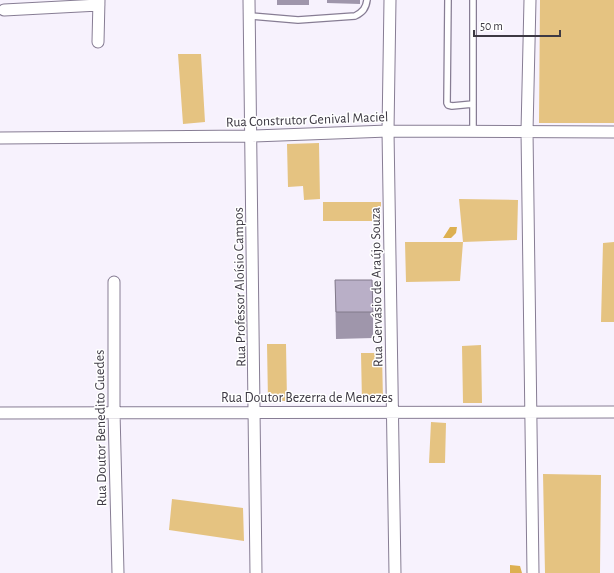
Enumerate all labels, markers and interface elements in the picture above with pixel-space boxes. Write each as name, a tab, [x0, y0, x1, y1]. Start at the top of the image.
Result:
scale bar	[474, 12, 560, 38]
text: 50 m	[480, 20, 503, 32]
street label: Rua Construtor Genival Maciel	[226, 110, 389, 130]
street label: Rua Gervásio de Araújo Souza	[369, 206, 385, 367]
street label: Rua Professor Aloísio Campos	[232, 207, 248, 367]
street label: Rua Doutor Benedito Guedes	[93, 350, 109, 506]
street label: Rua Doutor Bezerra de Menezes	[221, 391, 393, 405]

